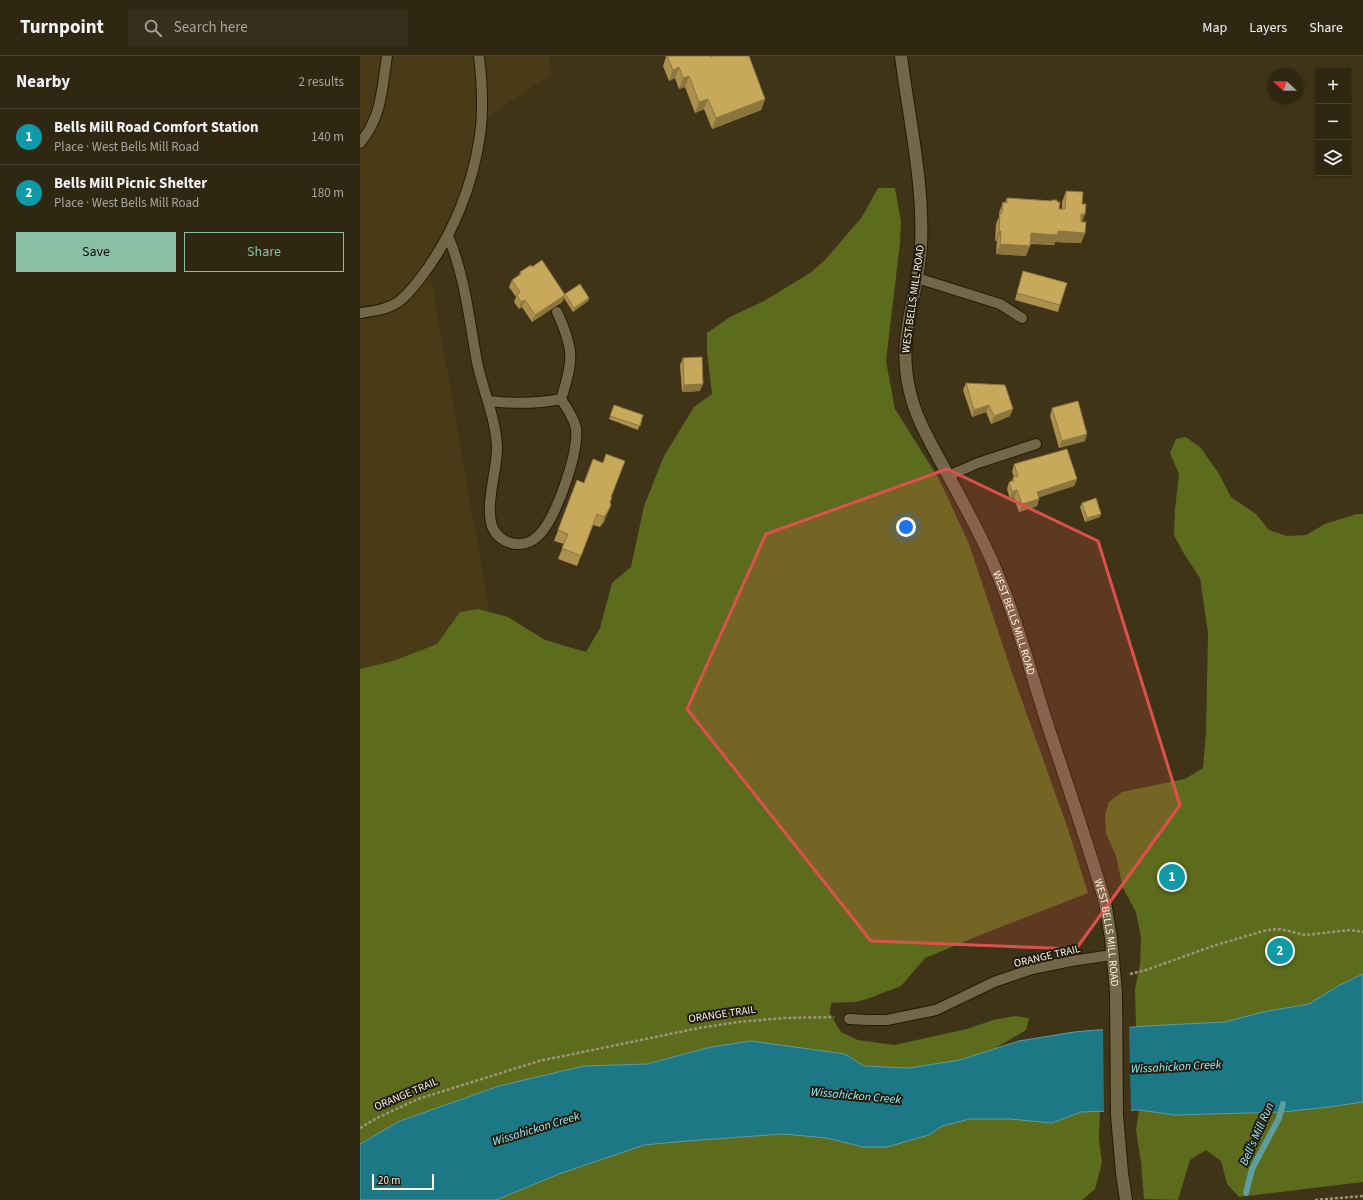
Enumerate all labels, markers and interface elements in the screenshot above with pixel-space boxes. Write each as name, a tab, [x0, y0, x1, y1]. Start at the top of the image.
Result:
search box	[128, 10, 408, 46]
text: Turnpoint	[20, 14, 104, 41]
icon: search	[142, 17, 164, 39]
text: Search here	[174, 17, 248, 38]
text: Map	[1202, 18, 1227, 38]
text: Layers	[1249, 18, 1287, 38]
text: Share	[1309, 18, 1343, 38]
north arrow	[1267, 68, 1303, 104]
map controls	[1315, 68, 1351, 176]
button: +	[1315, 68, 1351, 104]
text: Nearby	[16, 70, 70, 94]
text: 2 results	[299, 73, 344, 91]
button: −	[1315, 104, 1351, 140]
text: Bells Mill Road Comfort Station	[54, 117, 259, 138]
text: 1	[26, 128, 32, 146]
text: 140 m	[311, 128, 344, 146]
text: Place · West Bells Mill Road	[54, 138, 199, 156]
button: layers	[1315, 140, 1351, 176]
text: Bells Mill Picnic Shelter	[54, 173, 207, 194]
text: 2	[26, 184, 32, 202]
text: 180 m	[311, 184, 344, 202]
text: Place · West Bells Mill Road	[54, 194, 199, 212]
button: Save	[16, 232, 176, 272]
button: Share	[184, 232, 344, 272]
street label: WEST BELLS MILL ROAD	[898, 244, 928, 354]
your location	[896, 517, 916, 537]
street label: WEST BELLS MILL ROAD	[990, 568, 1039, 677]
pin: 1	[1159, 862, 1185, 892]
street label: WEST BELLS MILL ROAD	[1091, 877, 1123, 987]
pin: 2	[1267, 936, 1293, 966]
street label: ORANGE TRAIL	[1012, 941, 1082, 971]
street label: ORANGE TRAIL	[687, 1002, 757, 1026]
water label: Wissahickon Creek	[1130, 1056, 1222, 1078]
street label: ORANGE TRAIL	[372, 1074, 441, 1114]
water label: Wissahickon Creek	[810, 1084, 902, 1108]
water label: Bell's Mill Run	[1236, 1100, 1278, 1168]
water label: Wissahickon Creek	[490, 1108, 582, 1150]
scale bar	[372, 1172, 434, 1191]
text: 20 m	[378, 1173, 400, 1188]

